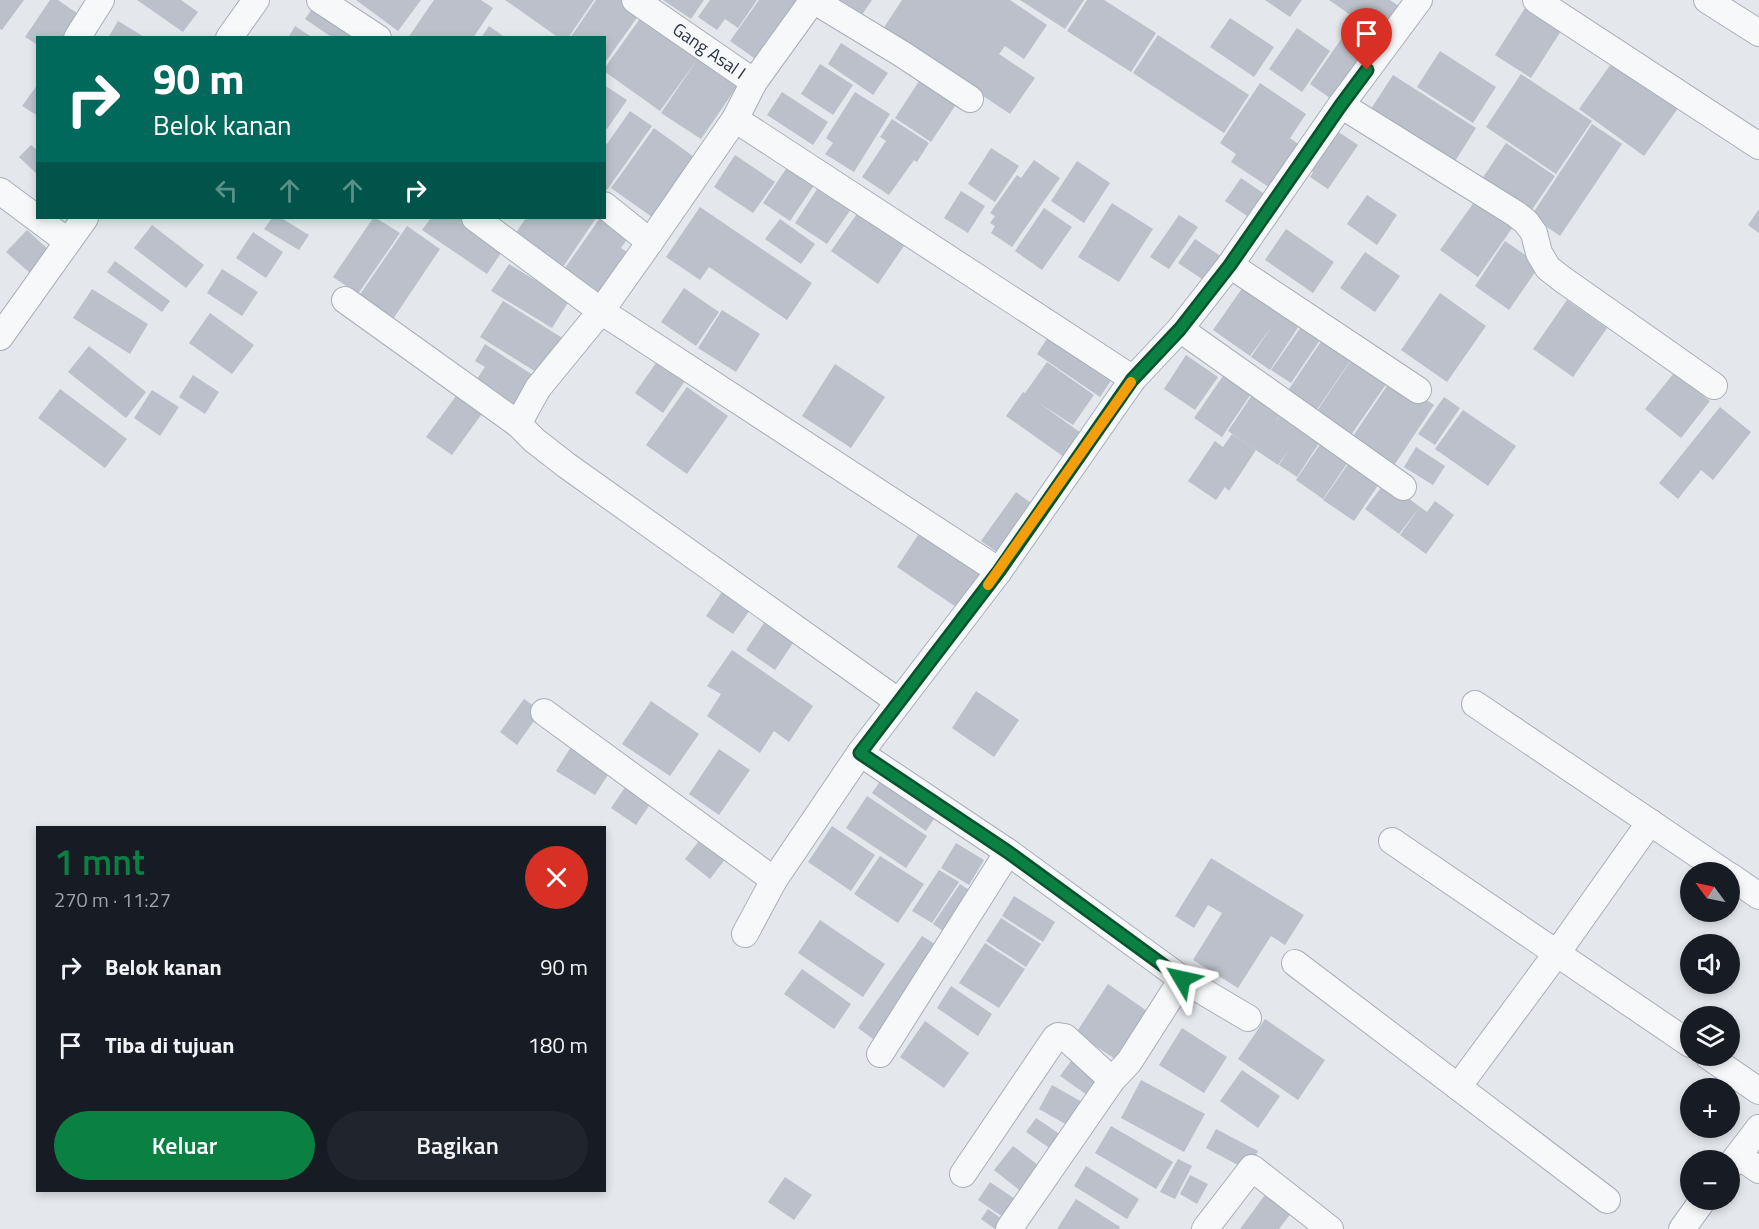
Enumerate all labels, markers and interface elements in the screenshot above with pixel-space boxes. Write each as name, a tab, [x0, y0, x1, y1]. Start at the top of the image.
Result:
pin	[1341, 8, 1392, 70]
street label: Gang Asal I	[667, 16, 752, 86]
icon: arrive	[1350, 17, 1383, 50]
text: 90 m	[153, 46, 245, 110]
icon: right	[54, 60, 132, 138]
text: Belok kanan	[153, 104, 292, 145]
icon: left	[210, 174, 243, 207]
icon: ahead	[273, 174, 306, 207]
icon: ahead	[336, 174, 369, 207]
icon: right	[399, 174, 432, 207]
text: 1 mnt	[54, 834, 145, 889]
button: close	[525, 846, 588, 909]
north arrow	[1680, 862, 1740, 922]
map controls	[1680, 862, 1740, 1210]
text: 270 m · 11:27	[54, 884, 171, 915]
button: sound	[1680, 934, 1740, 994]
position arrow	[1150, 947, 1214, 1011]
text: Belok kanan	[105, 950, 222, 984]
text: 90 m	[540, 950, 588, 984]
icon: right	[54, 951, 87, 984]
button: layers	[1680, 1006, 1740, 1066]
text: Tiba di tujuan	[105, 1028, 234, 1062]
text: 180 m	[528, 1028, 588, 1062]
icon: arrive	[54, 1029, 87, 1062]
button: +	[1680, 1078, 1740, 1138]
button: Keluar	[54, 1111, 315, 1180]
button: Bagikan	[327, 1111, 588, 1180]
button: −	[1680, 1150, 1740, 1210]

